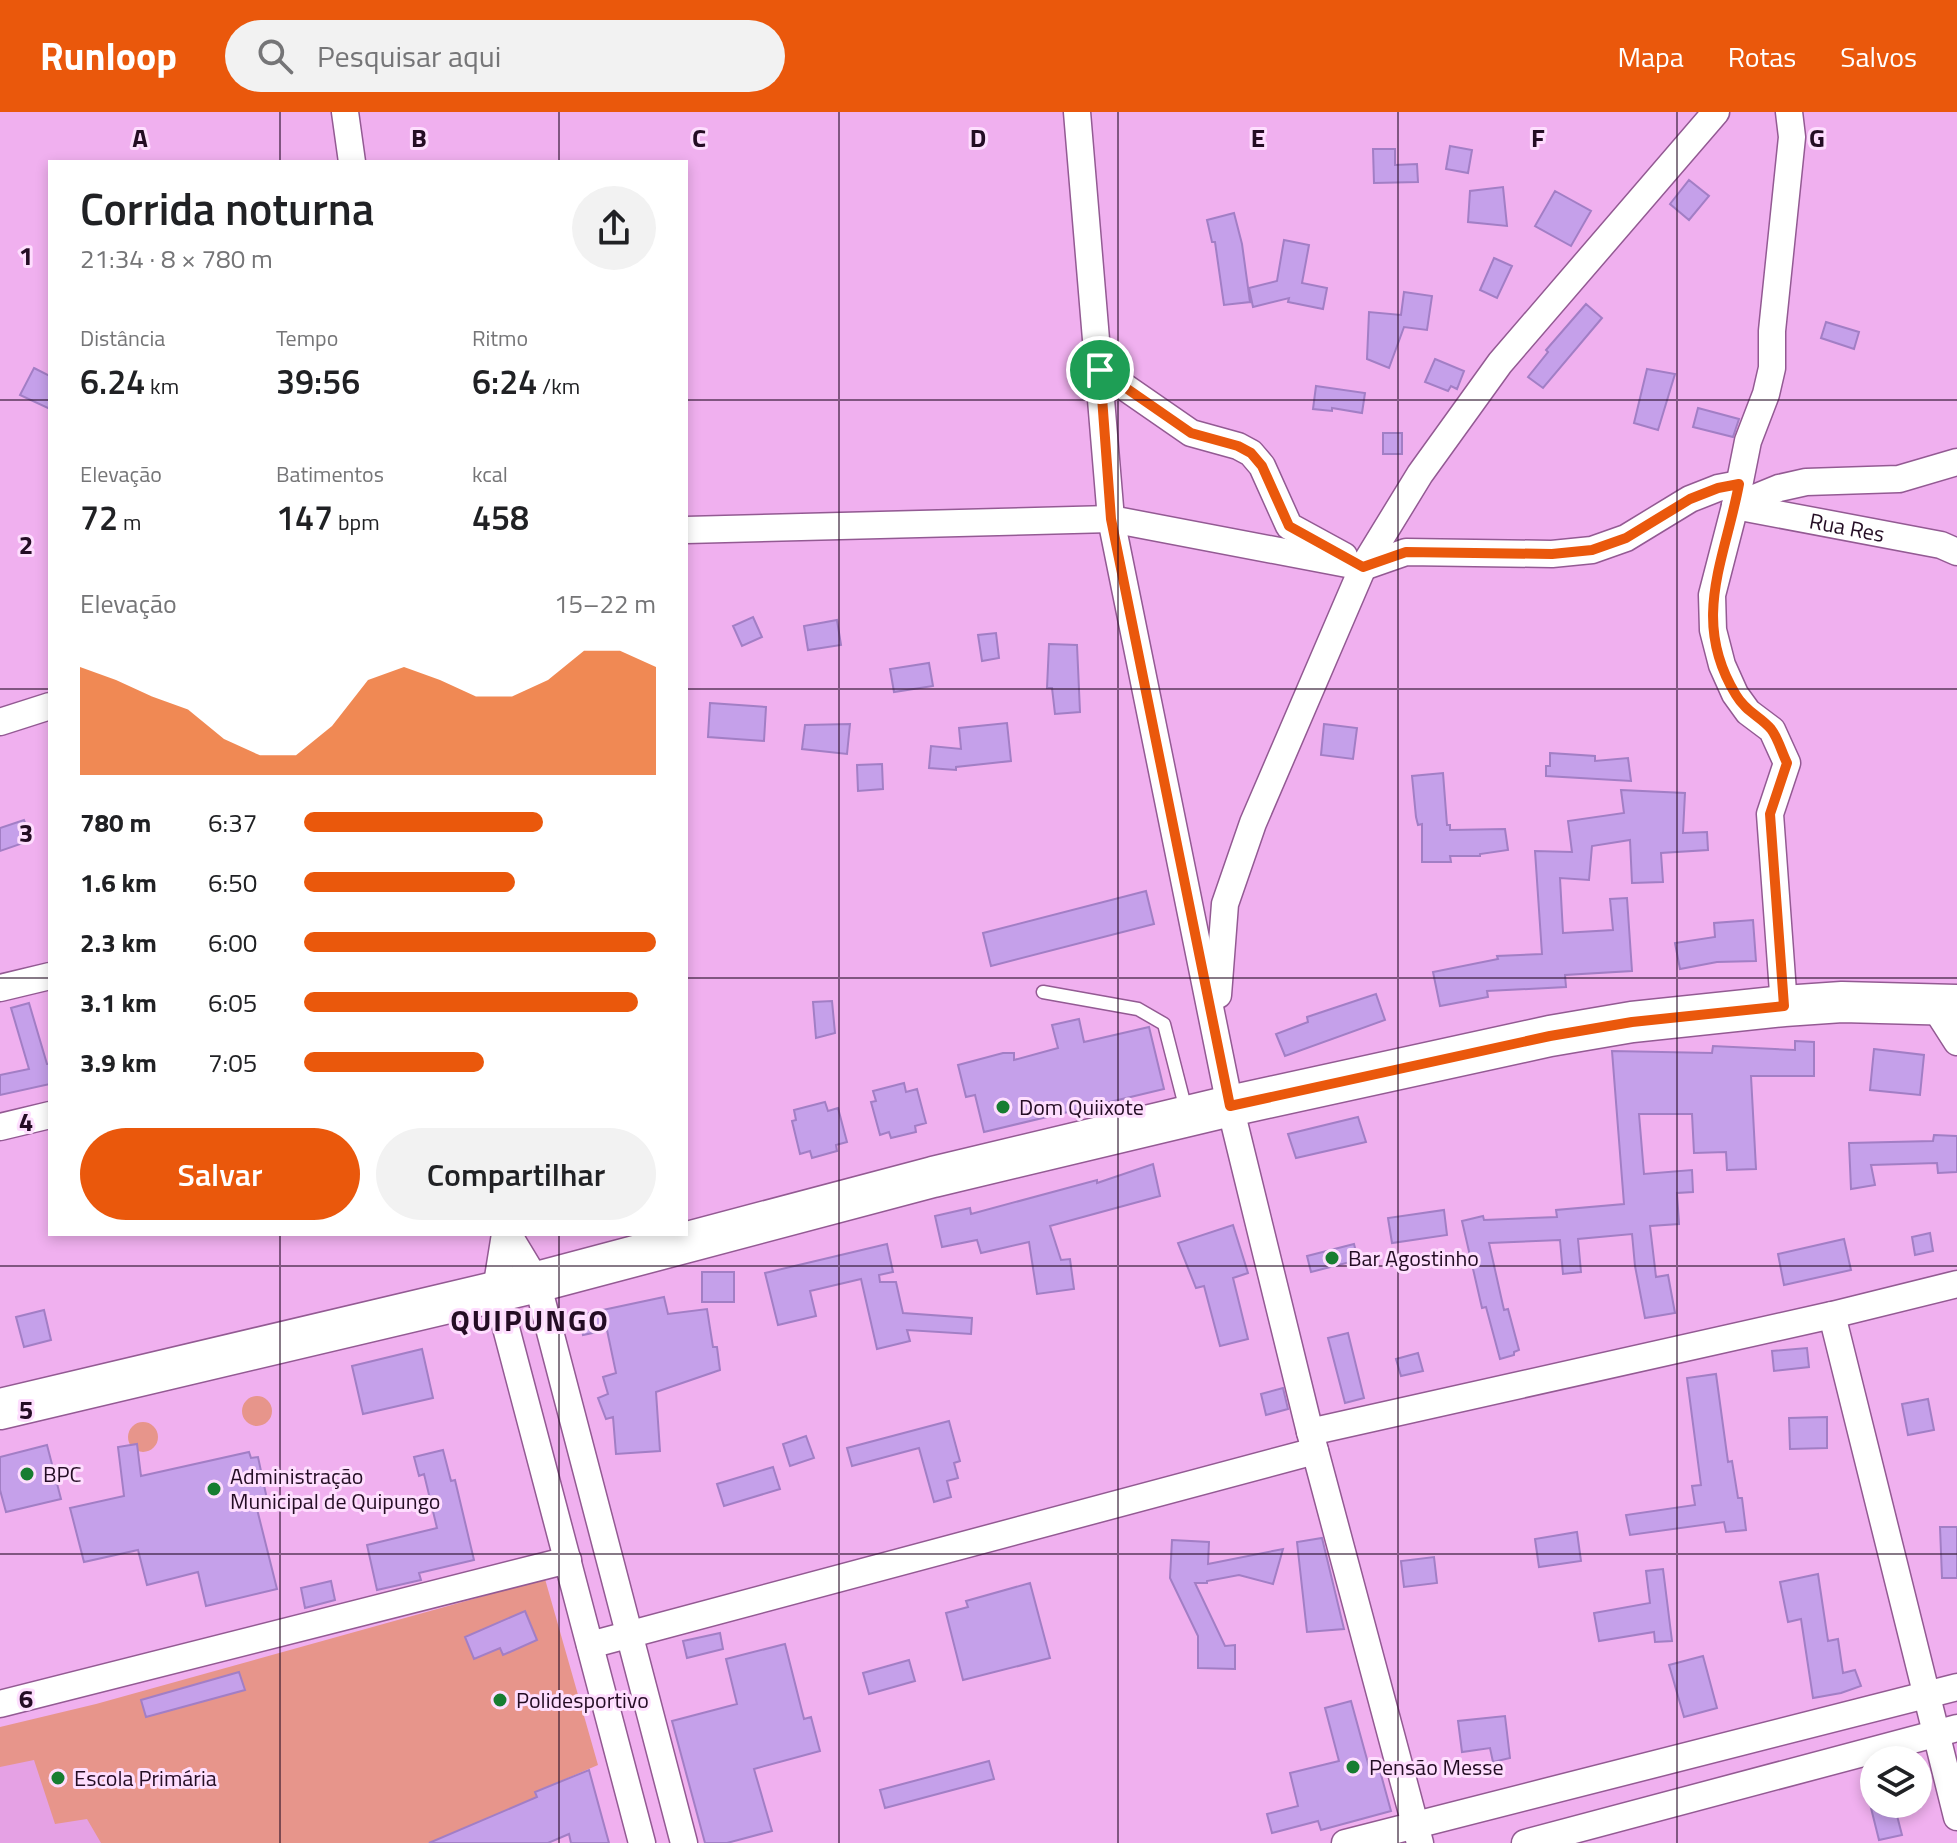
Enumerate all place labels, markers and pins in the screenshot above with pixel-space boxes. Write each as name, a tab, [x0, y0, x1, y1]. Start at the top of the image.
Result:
pin	[1066, 336, 1134, 404]
place label: Dom Quiixote	[1019, 1090, 1144, 1124]
marker: Dom Quiixote	[994, 1098, 1012, 1116]
place label: Bar Agostinho	[1348, 1241, 1479, 1275]
marker: Bar Agostinho	[1323, 1249, 1341, 1267]
place label: BPC	[43, 1457, 82, 1491]
place label: Administração Municipal de Quipungo	[230, 1459, 440, 1518]
marker: BPC	[18, 1465, 36, 1483]
marker: Administração Municipal de Quipungo	[205, 1480, 223, 1498]
place label: Polidesportivo	[516, 1683, 649, 1717]
marker: Polidesportivo	[491, 1691, 509, 1709]
place label: Pensão Messe	[1369, 1750, 1504, 1784]
marker: Pensão Messe	[1344, 1758, 1362, 1776]
place label: Escola Primária	[74, 1761, 217, 1795]
marker: Escola Primária	[49, 1769, 67, 1787]

